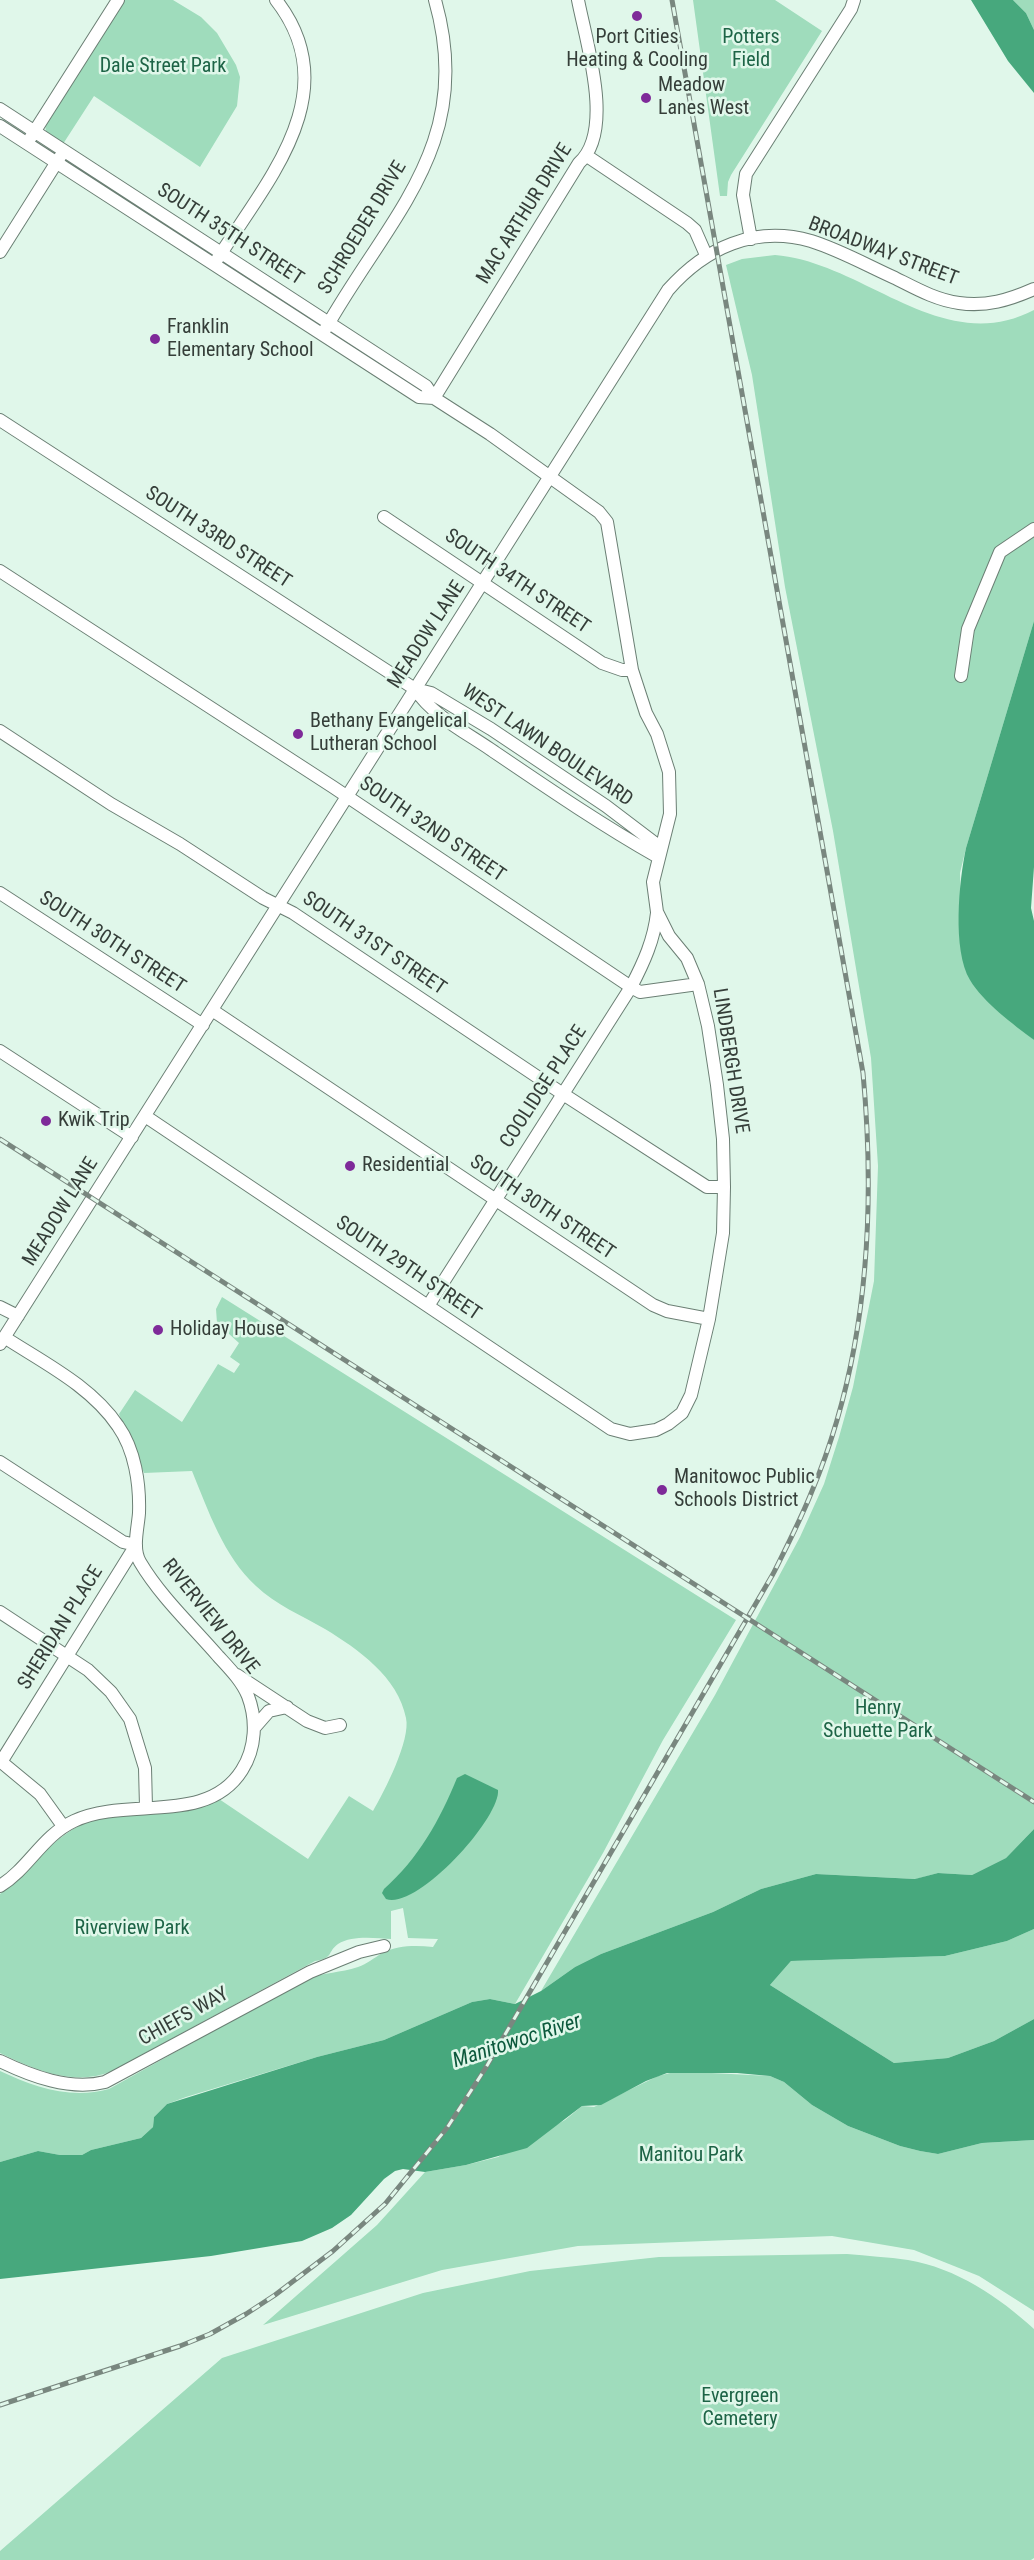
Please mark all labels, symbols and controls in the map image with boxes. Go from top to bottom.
marker: Port Cities Heating & Cooling [630,9,644,23]
place label: Port Cities Heating & Cooling [566,26,708,73]
park label: Potters Field [722,26,780,73]
park label: Dale Street Park [100,55,226,79]
place label: Meadow Lanes West [658,74,749,121]
marker: Meadow Lanes West [639,91,653,105]
street label: MAC ARTHUR DRIVE [472,139,578,289]
street label: SCHROEDER DRIVE [314,157,412,299]
street label: SOUTH 35TH STREET [152,179,308,291]
street label: BROADWAY STREET [805,212,961,292]
place label: Franklin Elementary School [167,316,314,363]
marker: Franklin Elementary School [148,332,162,346]
street label: SOUTH 33RD STREET [140,482,296,594]
street label: SOUTH 34TH STREET [440,525,594,639]
street label: MEADOW LANE [383,577,471,693]
street label: WEST LAWN BOULEVARD [457,680,637,812]
place label: Bethany Evangelical Lutheran School [310,710,467,757]
marker: Bethany Evangelical Lutheran School [291,727,305,741]
street label: SOUTH 32ND STREET [354,772,510,888]
street label: SOUTH 30TH STREET [34,887,190,999]
street label: SOUTH 31ST STREET [298,887,450,1001]
street label: LINDBERGH DRIVE [707,987,753,1135]
street label: COOLIDGE PLACE [496,1021,592,1153]
place label: Kwik Trip [58,1109,130,1133]
marker: Kwik Trip [39,1114,53,1128]
street label: SOUTH 30TH STREET [465,1151,619,1265]
street label: MEADOW LANE [18,1153,104,1271]
place label: Residential [362,1154,449,1178]
marker: Residential [343,1159,357,1173]
street label: SOUTH 29TH STREET [331,1212,485,1326]
place label: Holiday House [170,1318,285,1342]
marker: Holiday House [151,1323,165,1337]
place label: Manitowoc Public Schools District [674,1466,815,1513]
marker: Manitowoc Public Schools District [655,1483,669,1497]
street label: RIVERVIEW DRIVE [156,1555,264,1679]
street label: SHERIDAN PLACE [13,1562,109,1694]
park label: Henry Schuette Park [823,1697,933,1744]
park label: Riverview Park [74,1917,190,1941]
street label: CHIEFS WAY [135,1982,233,2052]
water label: Manitowoc River [450,2009,584,2075]
park label: Manitou Park [639,2144,743,2168]
park label: Evergreen Cemetery [701,2385,779,2432]

